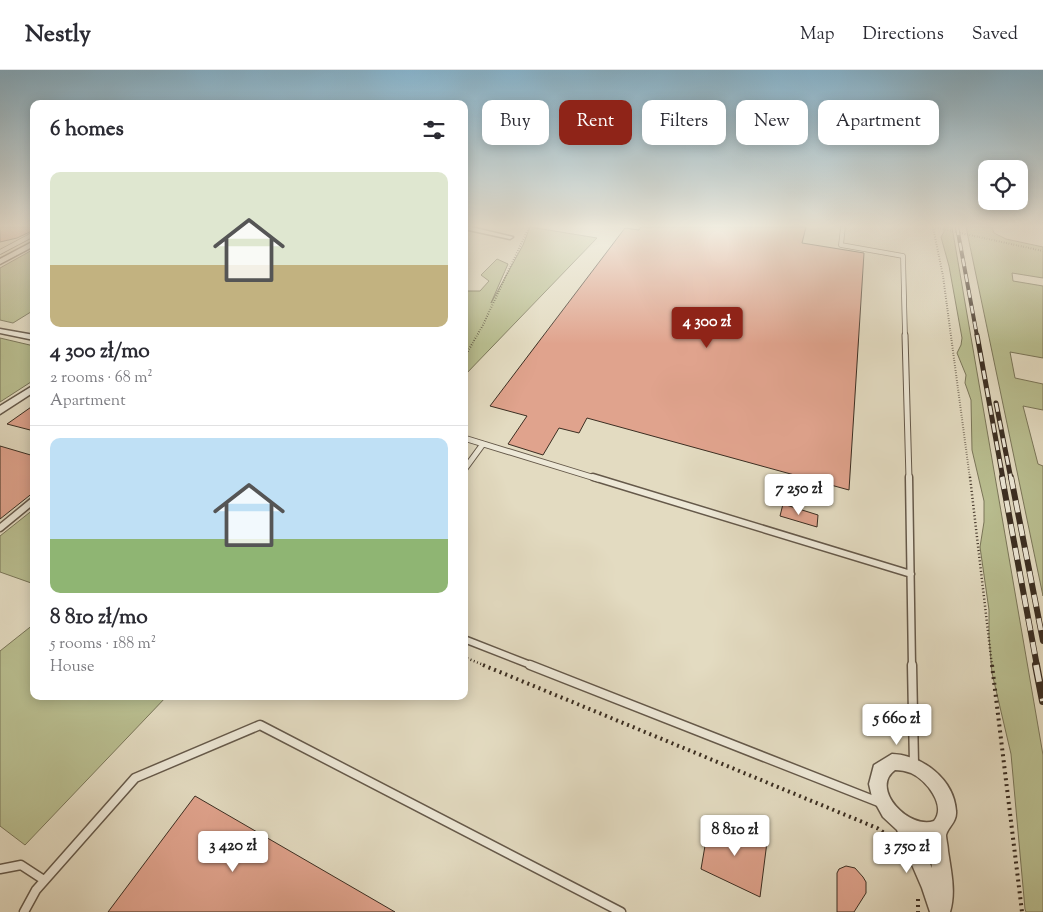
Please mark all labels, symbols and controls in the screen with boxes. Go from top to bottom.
text: Nestly [25,18,91,52]
text: Map [800,22,835,48]
text: Directions [863,22,944,48]
text: Saved [972,22,1018,48]
chip: Buy [482,100,549,145]
chip: Rent [559,100,632,145]
chip: Filters [642,100,726,145]
chip: New [736,100,808,145]
chip: Apartment [818,100,939,145]
text: 6 homes [50,115,124,145]
icon: filters [420,116,448,144]
map controls [978,160,1028,210]
button: locate [978,160,1028,210]
icon: home [204,205,294,295]
pin: 4 300 zł [655,306,759,349]
text: 4 300 zł [683,311,731,334]
text: 4 300 zł/mo [50,337,150,367]
text: 2 rooms · 68 m² [50,367,153,390]
text: Apartment [50,390,126,413]
icon: home [204,470,294,560]
pin: 7 250 zł [747,474,851,516]
text: 7 250 zł [776,478,822,501]
text: 8 810 zł/mo [50,603,148,633]
text: 5 rooms · 188 m² [50,633,156,656]
text: House [50,656,94,679]
pin: 5 660 zł [845,704,949,746]
text: 5 660 zł [873,708,921,731]
pin: 8 810 zł [683,814,787,857]
text: 8 810 zł [711,819,759,842]
pin: 3 420 zł [181,830,285,873]
pin: 3 750 zł [855,832,959,874]
text: 3 420 zł [209,835,257,858]
text: 3 750 zł [884,836,930,859]

